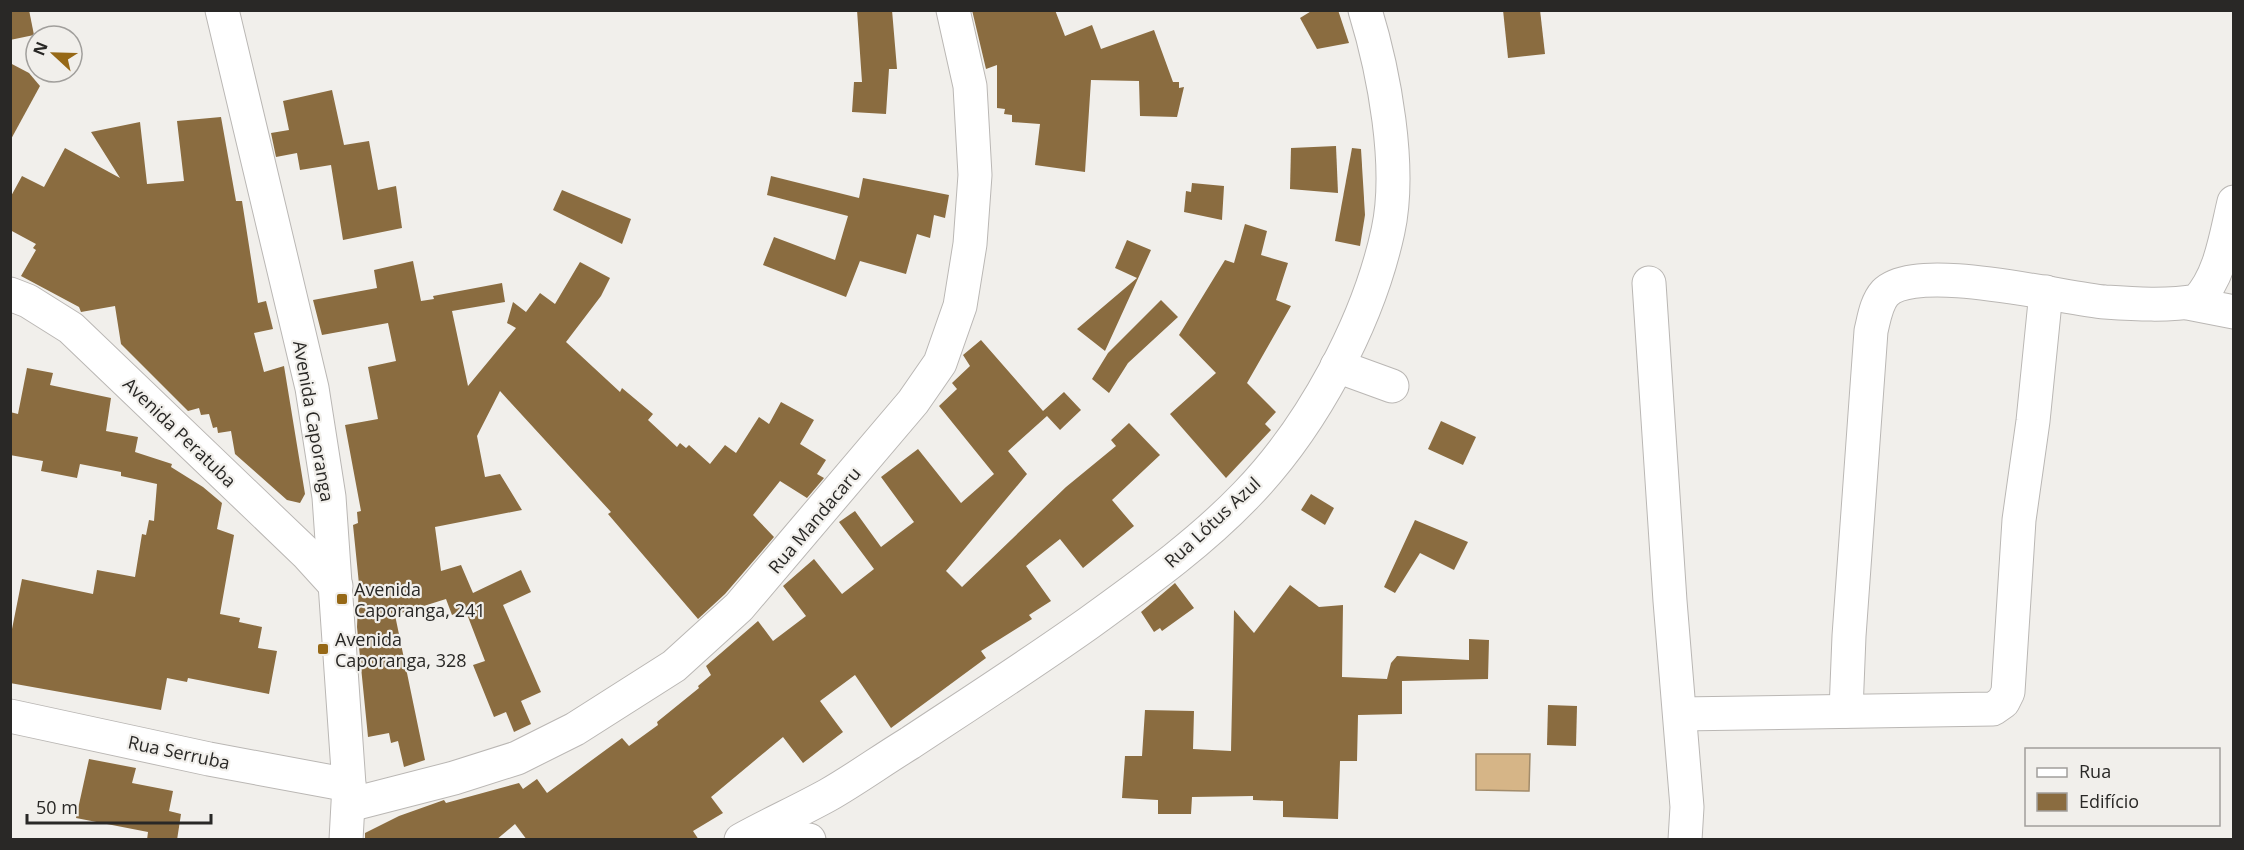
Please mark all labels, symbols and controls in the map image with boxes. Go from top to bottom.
north arrow [24,24,84,84]
text: N [27,38,53,59]
street label: Avenida Caporanga [288,339,340,503]
street label: Avenida Peratuba [118,372,242,492]
street label: Rua Mandacaru [762,462,866,578]
street label: Rua Lótus Azul [1159,471,1265,573]
place label: Avenida Caporanga, 241 [354,577,486,622]
marker: Avenida Caporanga, 241 [335,592,349,606]
place label: Avenida Caporanga, 328 [335,627,467,672]
marker: Avenida Caporanga, 328 [316,642,330,656]
street label: Rua Serruba [126,729,232,775]
legend [2025,748,2220,826]
text: Rua [2079,759,2111,783]
scale bar [27,787,212,825]
text: Edifício [2079,789,2139,813]
text: 50 m [36,795,78,819]

